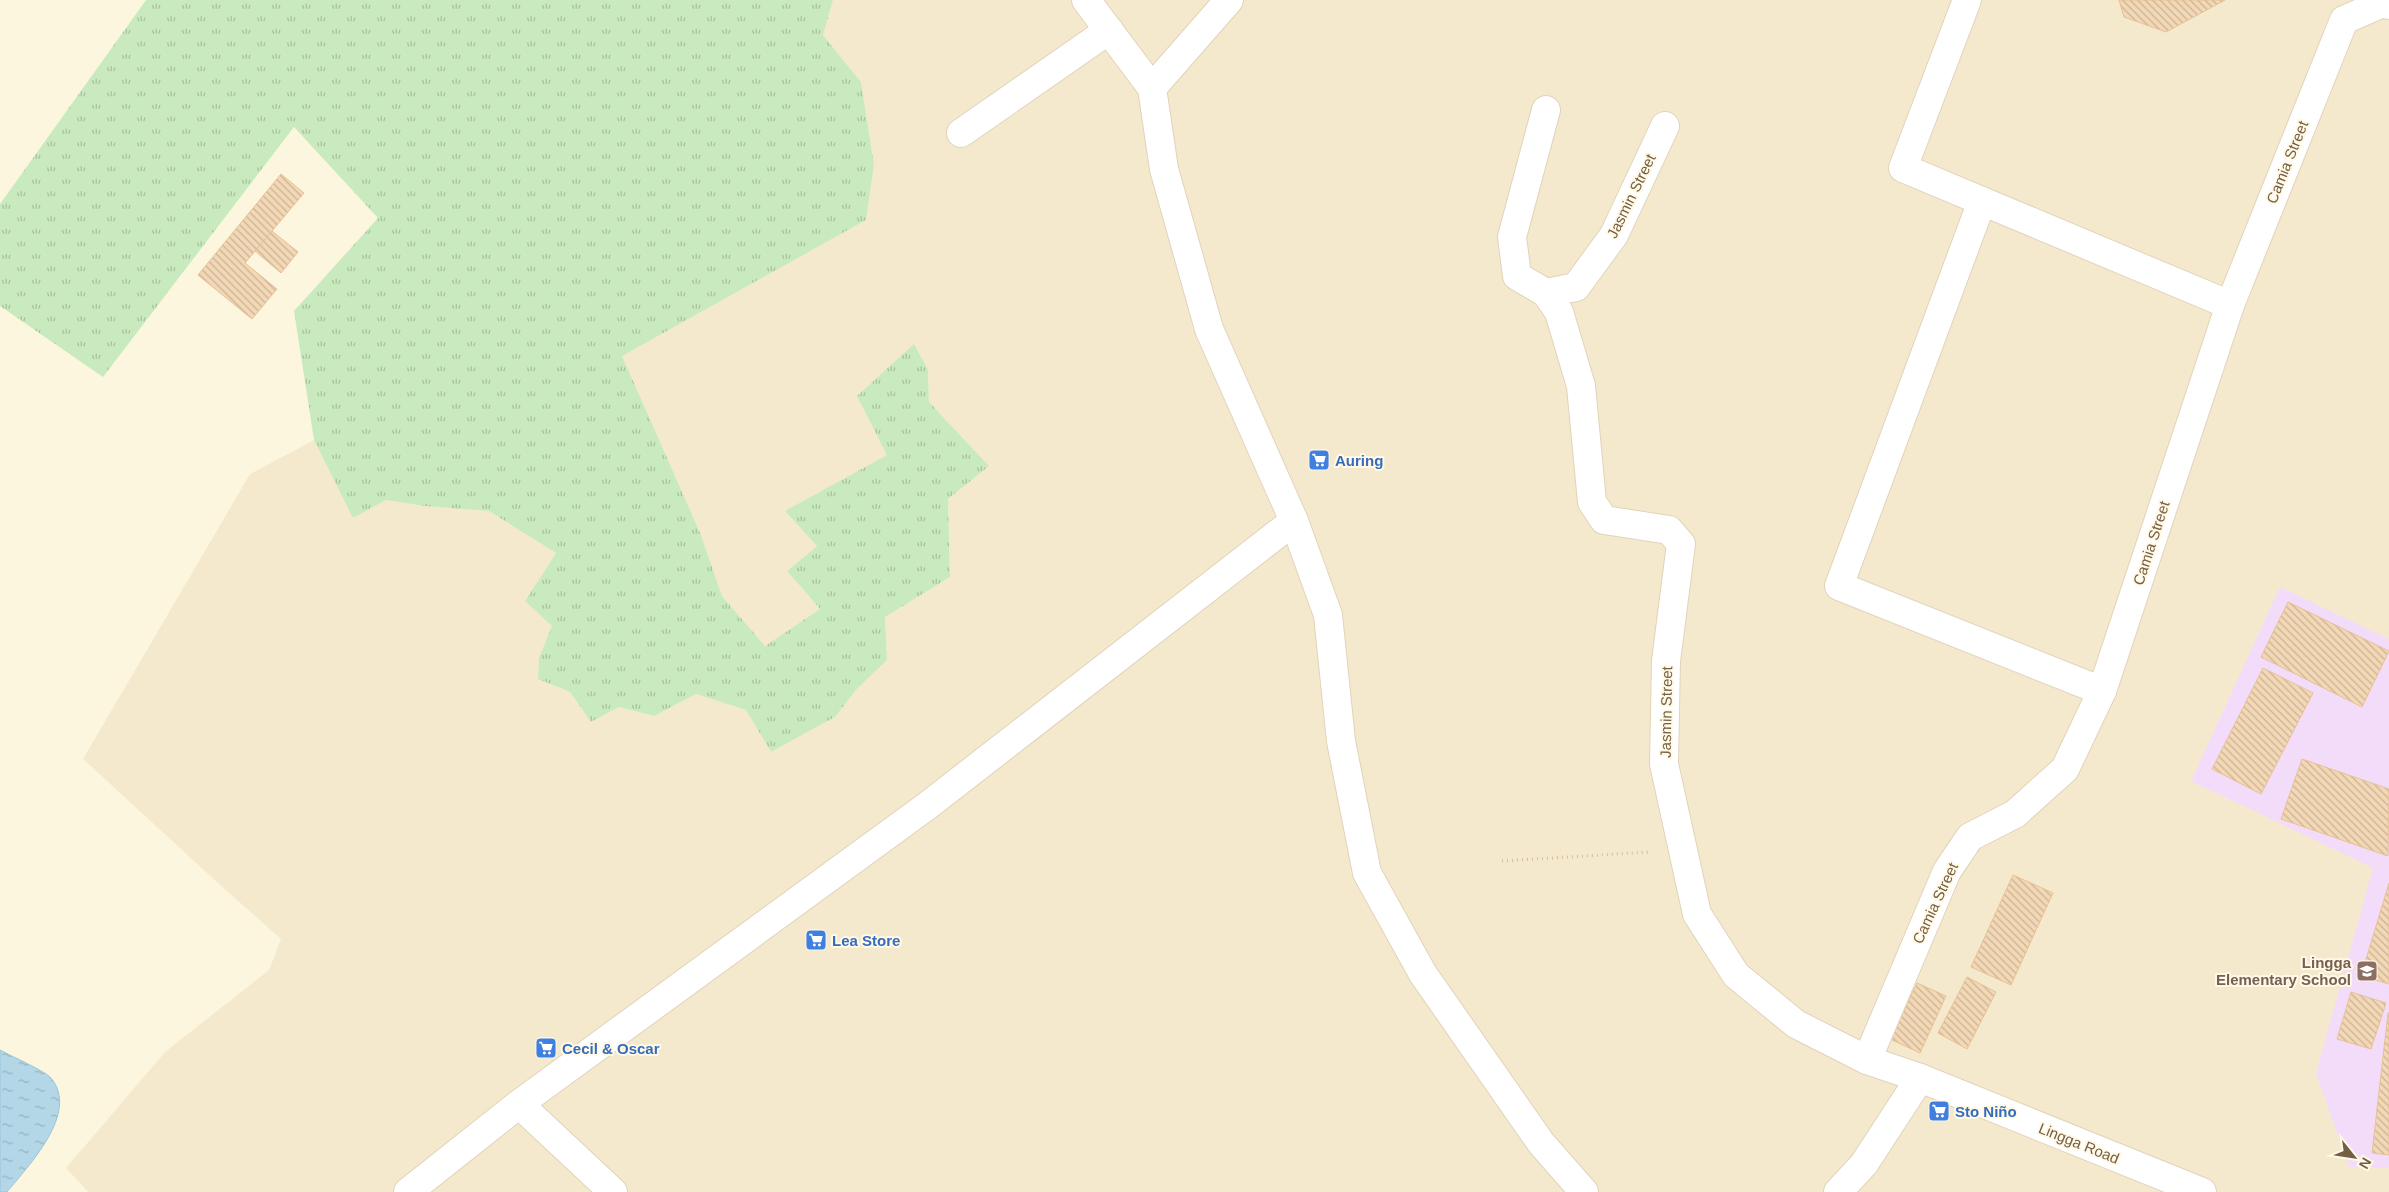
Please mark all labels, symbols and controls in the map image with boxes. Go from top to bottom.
street label: Camia Street [2263,117,2312,206]
street label: Jasmin Street [1603,150,1659,241]
supermarket icon: Auring [1307,448,1331,472]
place label: Auring [1335,452,1383,469]
street label: Camia Street [2129,498,2173,587]
street label: Jasmin Street [1657,665,1675,758]
street label: Camia Street [1909,859,1962,946]
supermarket icon: Lea Store [804,928,828,952]
place label: Lea Store [832,932,900,949]
place label: Lingga Elementary School [2216,954,2352,988]
school or university icon: Lingga Elementary School [2355,959,2379,983]
supermarket icon: Cecil & Oscar [534,1036,558,1060]
place label: Cecil & Oscar [562,1040,660,1057]
supermarket icon: Sto Niño [1927,1099,1951,1123]
place label: Sto Niño [1955,1103,2017,1120]
street label: Lingga Road [2036,1119,2122,1167]
north arrow [2329,1132,2379,1182]
text: N [2356,1155,2375,1172]

